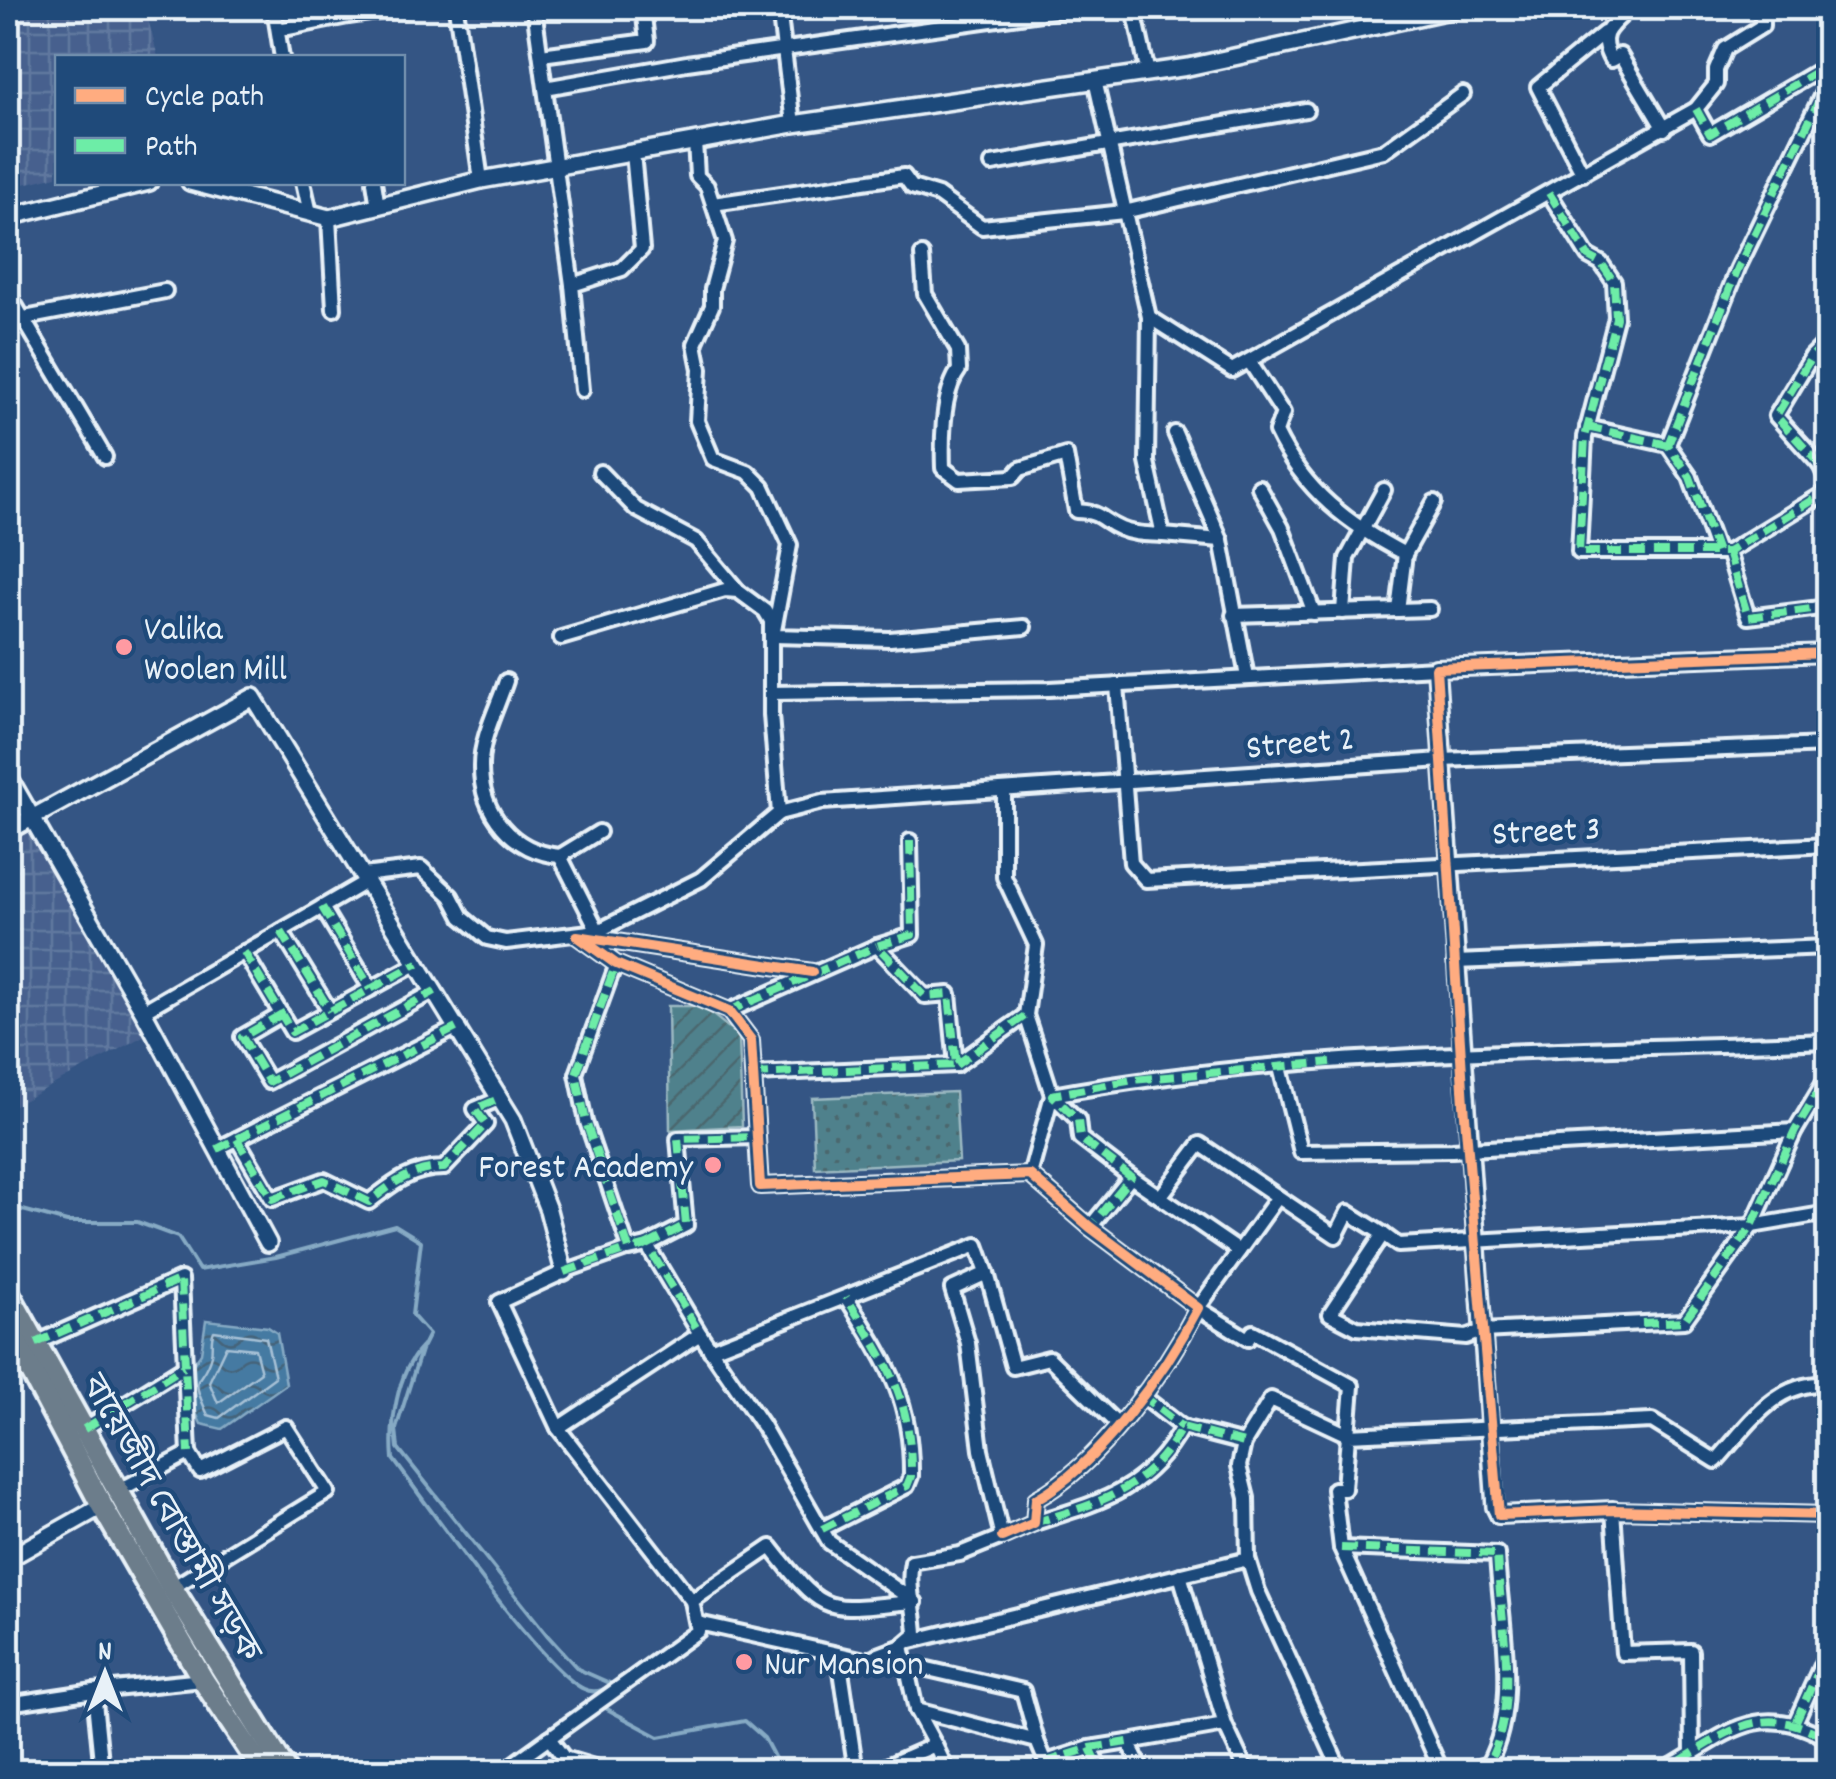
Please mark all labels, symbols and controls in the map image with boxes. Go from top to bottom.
legend [55,55,405,185]
text: Cycle path [145,78,264,121]
text: Path [145,128,198,171]
place label: Valika Woolen Mill [144,607,287,697]
marker: Valika Woolen Mill [113,636,135,658]
street label: Street 2 [1244,716,1357,776]
street label: Street 3 [1491,806,1602,862]
place label: Forest Academy [478,1145,694,1195]
marker: Forest Academy [702,1154,724,1176]
street label: বায়েজীদ বোস্তামী সড়ক [65,1365,272,1673]
north arrow [55,1624,155,1724]
text: N [98,1634,112,1674]
place label: Nur Mansion [764,1642,923,1692]
marker: Nur Mansion [733,1651,755,1673]

